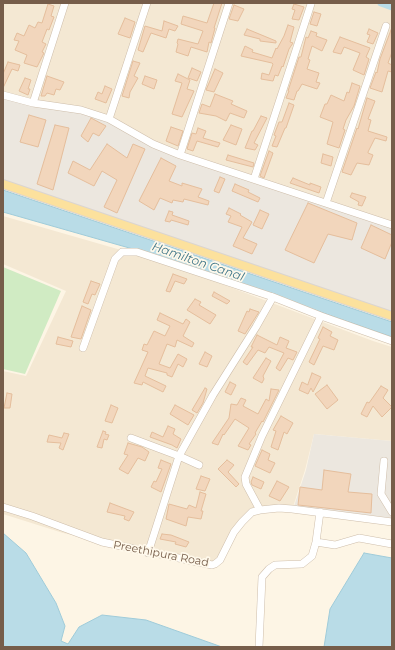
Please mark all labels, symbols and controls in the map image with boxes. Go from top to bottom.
water label: Hamilton Canal [150,239,246,285]
street label: Preethipura Road [112,538,210,570]

